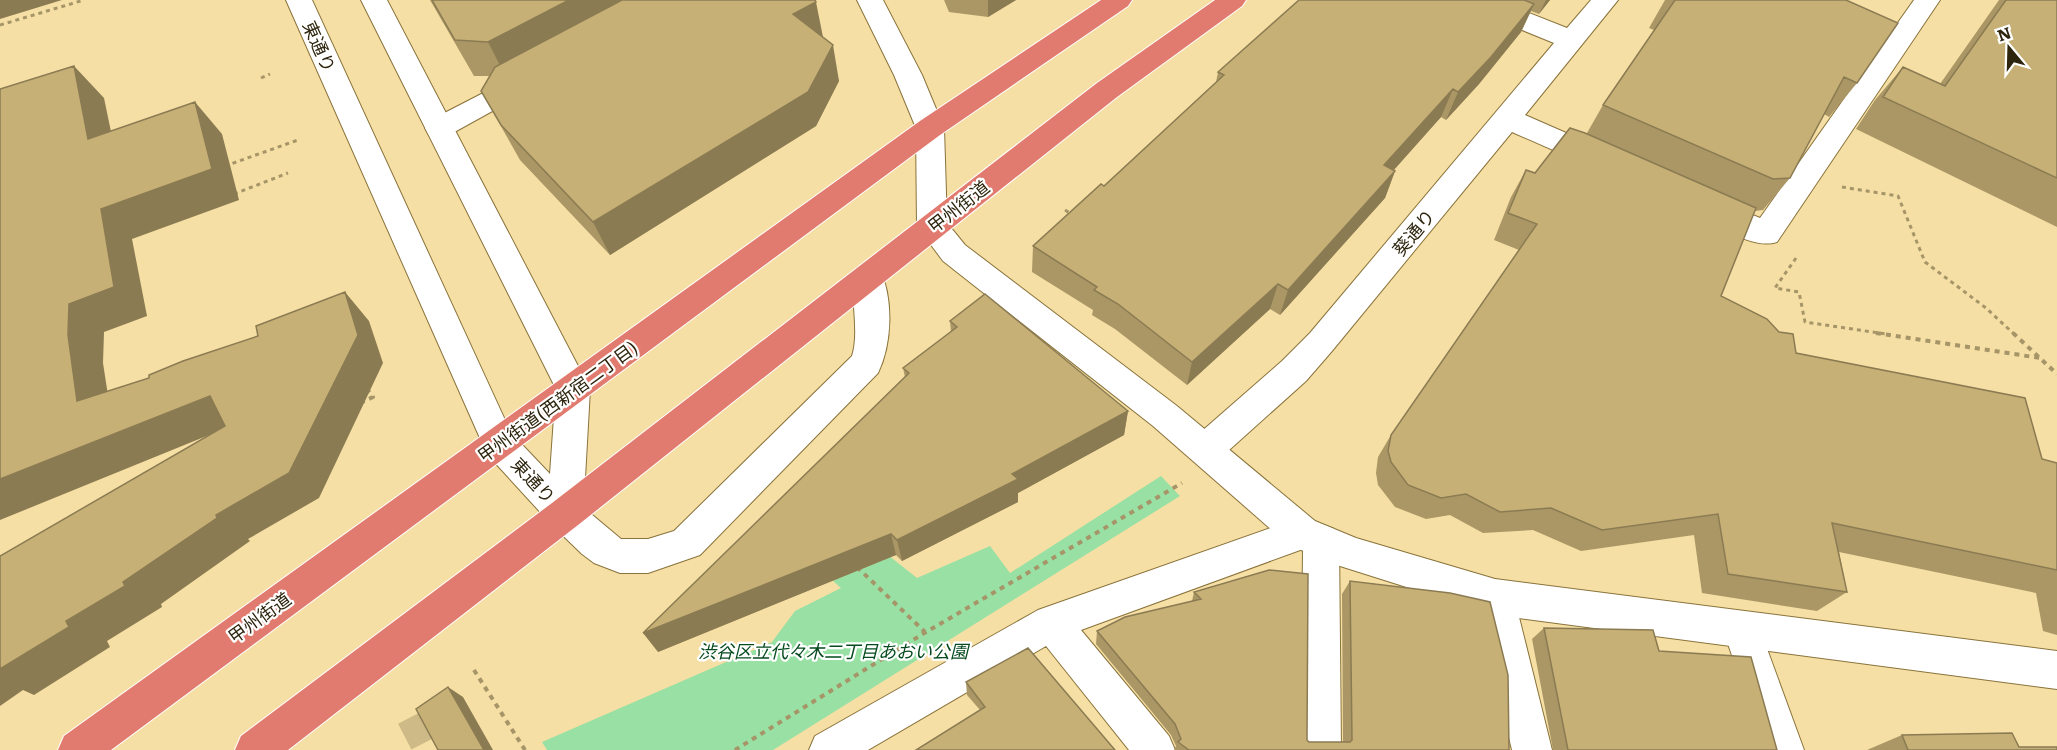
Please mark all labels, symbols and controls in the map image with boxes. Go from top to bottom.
street label: 東通り [297,16,343,76]
north arrow [1979,18,2039,78]
text: N [1994,19,2014,46]
street label: 甲州街道 [921,173,995,239]
street label: 葵通り [1385,203,1441,261]
street label: 甲州街道(西新宿二丁目) [471,334,643,468]
street label: 東通り [506,451,562,509]
street label: 甲州街道 [222,585,296,649]
park label: 渋谷区立代々木二丁目あおい公園 [698,637,971,664]

